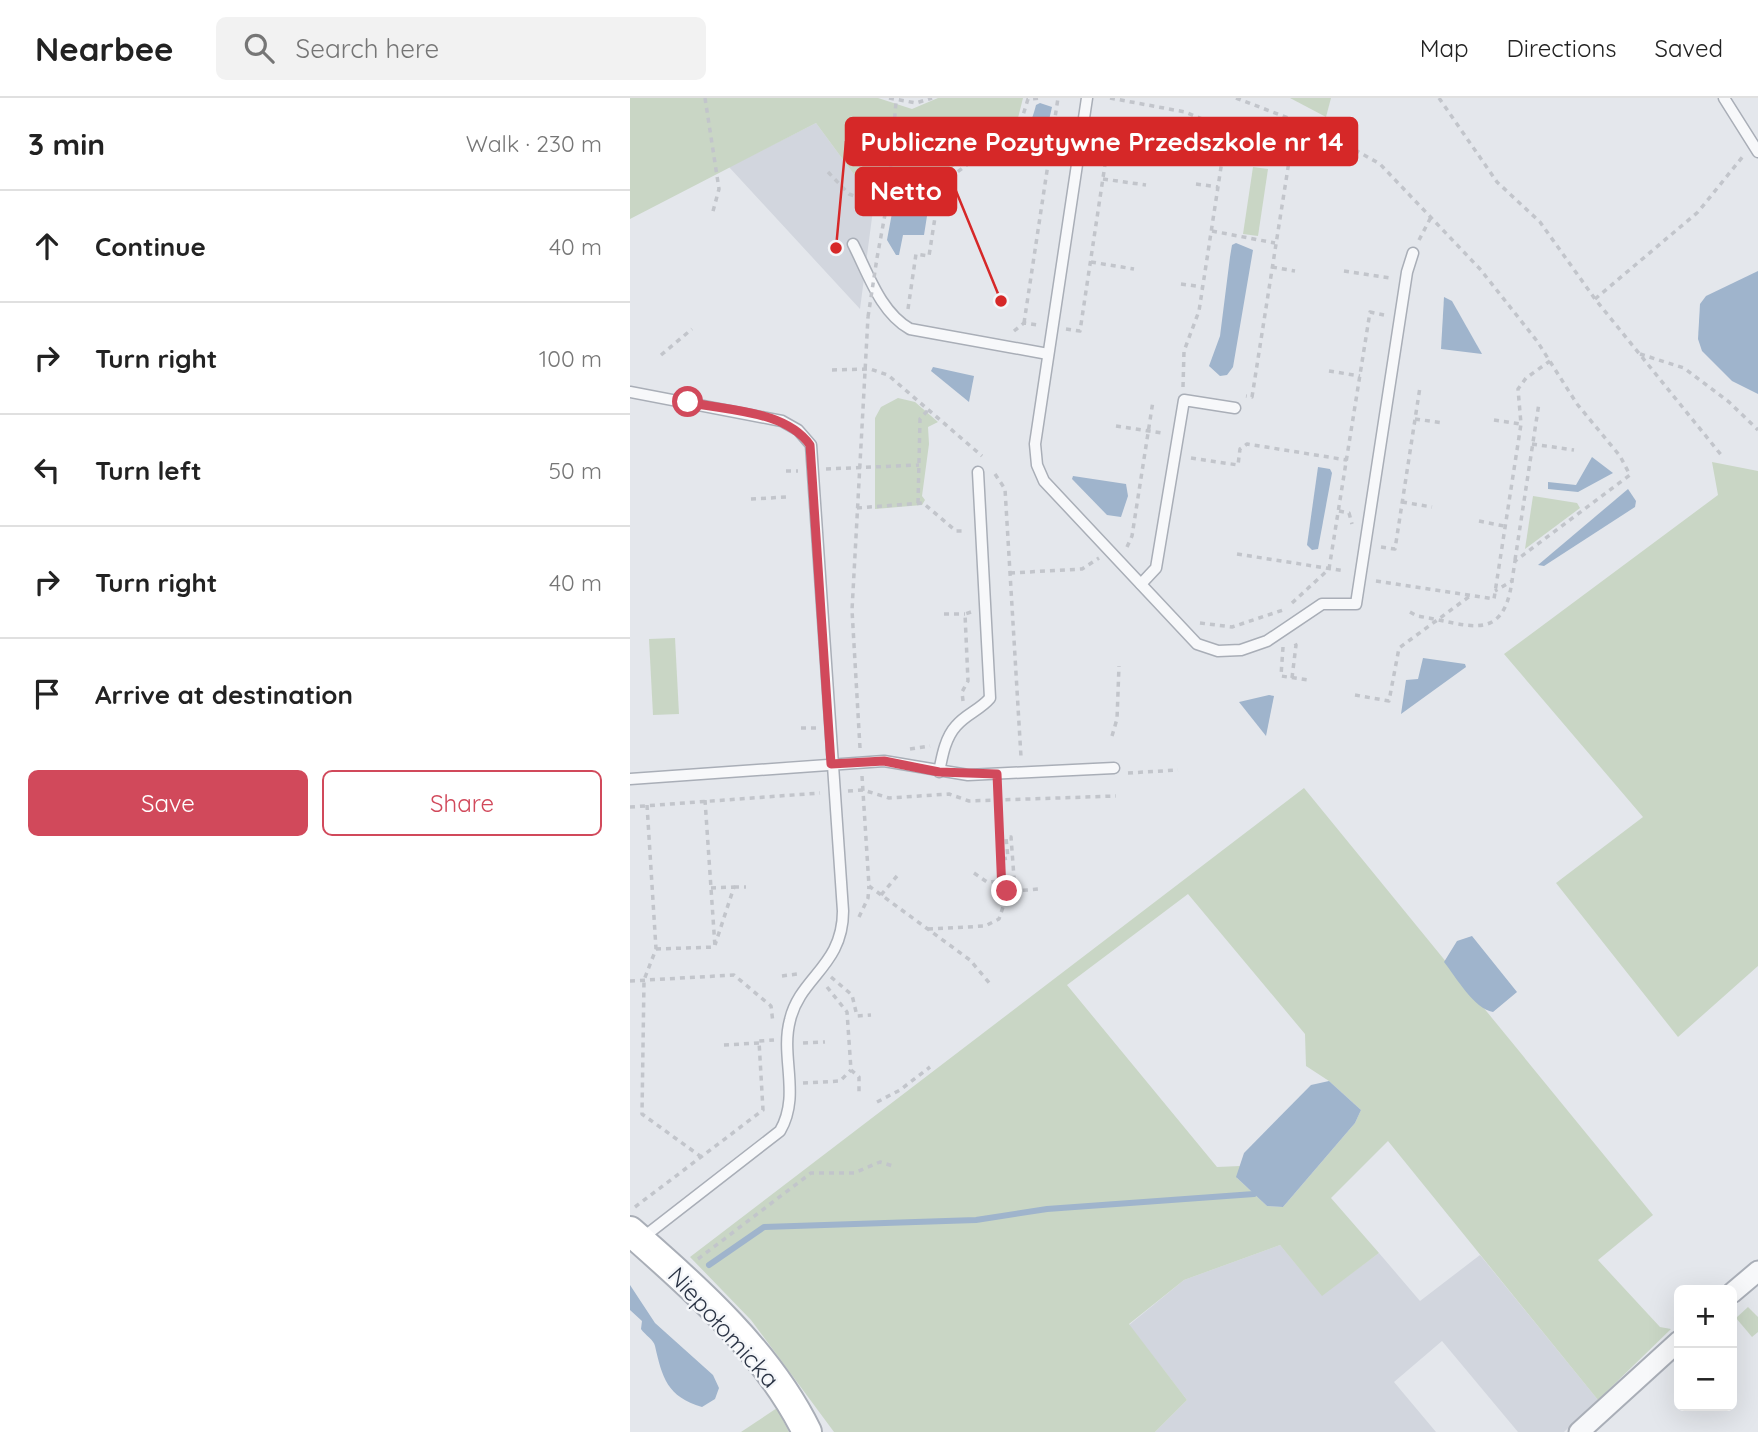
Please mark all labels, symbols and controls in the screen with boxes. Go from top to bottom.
search box [216,17,706,80]
text: Nearbee [35,28,174,69]
icon: search [240,29,278,67]
text: Search here [296,32,439,65]
text: Map [1420,33,1469,63]
text: Directions [1507,33,1617,63]
text: Saved [1655,33,1723,63]
callout: Publiczne Pozytywne Przedszkole nr 14 [846,118,1357,165]
text: 3 min [28,125,105,163]
text: Publiczne Pozytywne Przedszkole nr 14 [860,125,1344,158]
text: Walk · 230 m [466,129,602,158]
callout: Netto [856,168,956,215]
text: Netto [870,174,942,207]
icon: ahead [28,227,66,265]
text: Continue [95,230,206,263]
text: 40 m [549,232,602,261]
icon: right [28,339,66,377]
text: Turn right [95,342,217,375]
text: 100 m [539,344,602,373]
route start [672,386,703,417]
icon: left [28,451,66,489]
text: Turn left [95,454,202,487]
text: 50 m [549,456,602,485]
icon: right [28,563,66,601]
text: Turn right [95,566,217,599]
text: 40 m [549,568,602,597]
icon: arrive [28,675,66,713]
text: Arrive at destination [95,678,353,711]
button: Save [28,770,308,836]
button: Share [322,770,602,836]
route end [991,875,1022,906]
street label: Niepołomicka [662,1260,786,1394]
map controls [1674,1285,1737,1411]
button: + [1674,1285,1737,1348]
button: − [1674,1348,1737,1411]

